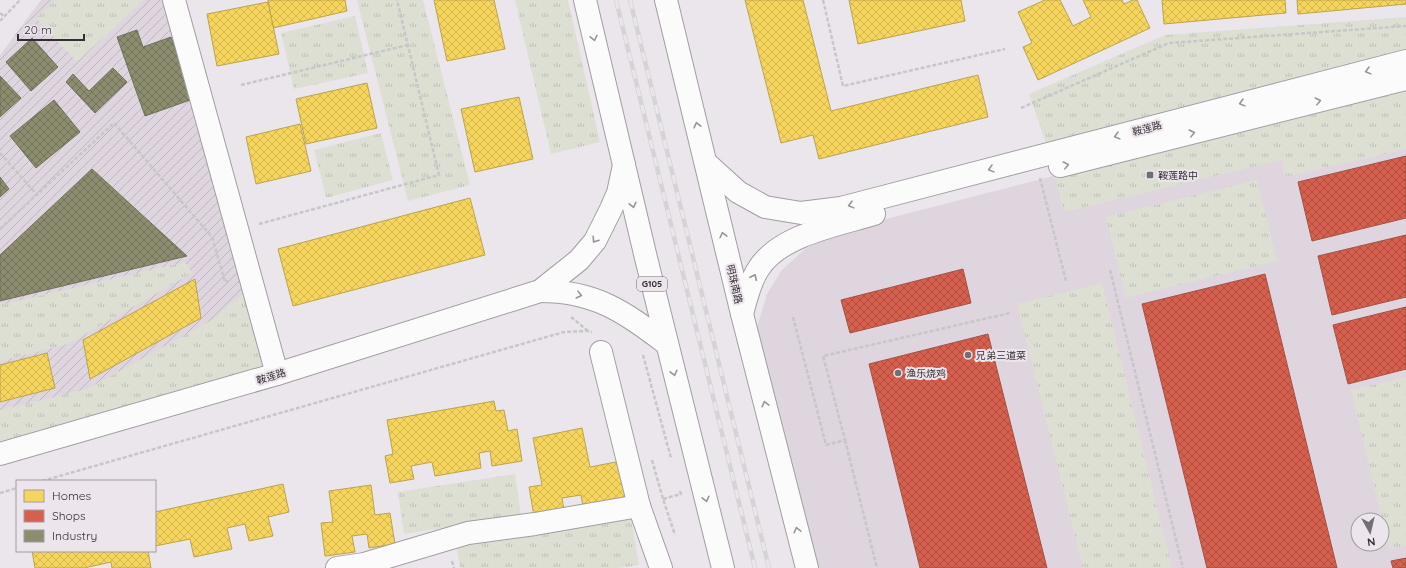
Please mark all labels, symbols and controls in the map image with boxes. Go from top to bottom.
scale bar [18,16,84,42]
text: 20 m [24,22,52,37]
one-way arrow [590,35,598,41]
one-way arrow [1365,66,1371,74]
one-way arrow [1315,98,1321,106]
one-way arrow [1239,99,1246,107]
street label: 鞍莲路 [1131,118,1163,139]
one-way arrow [693,122,701,128]
one-way arrow [1188,129,1195,138]
one-way arrow [1113,131,1120,140]
one-way arrow [1062,161,1069,170]
one-way arrow [988,164,994,172]
place label: 鞍莲路中 [1158,169,1198,182]
marker: 鞍莲路中 [1145,170,1155,180]
one-way arrow [847,201,854,209]
one-way arrow [629,202,637,209]
one-way arrow [720,232,728,239]
one-way arrow [592,236,600,243]
street label: 明珠南路 [724,263,745,305]
one-way arrow [749,274,757,282]
road number: G105 [637,277,667,291]
one-way arrow [575,290,582,298]
place label: 兄弟三道菜 [976,349,1026,362]
marker: 兄弟三道菜 [963,350,973,360]
street label: 鞍莲路 [255,366,287,387]
place label: 渔乐烧鸡 [906,367,946,380]
marker: 渔乐烧鸡 [893,368,903,378]
one-way arrow [669,369,678,376]
one-way arrow [761,401,770,408]
legend [16,480,156,552]
text: Homes [52,488,92,503]
one-way arrow [701,495,709,502]
text: Shops [52,508,86,523]
north arrow [1350,512,1390,552]
one-way arrow [794,527,802,533]
text: Industry [52,528,97,543]
text: N [1366,534,1376,549]

